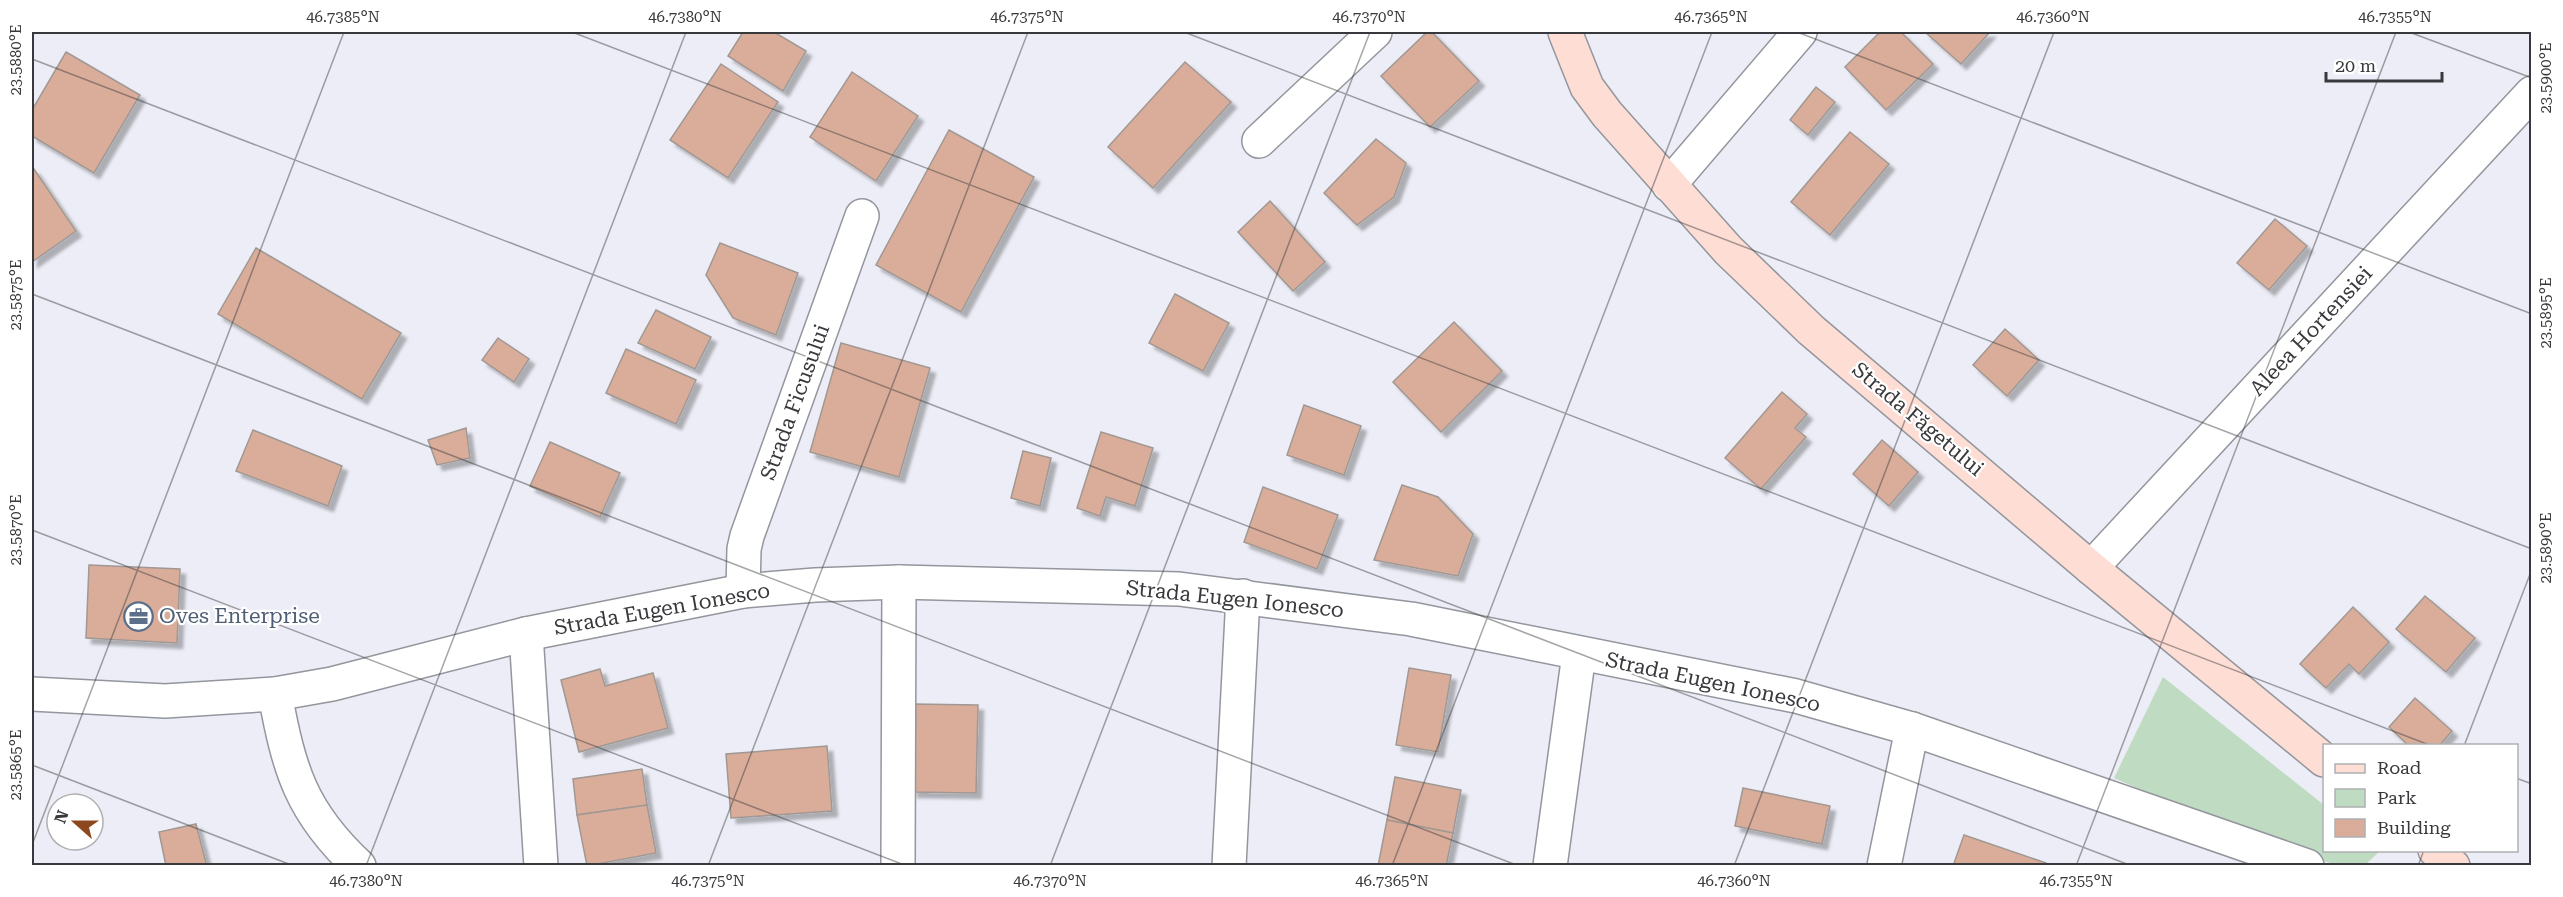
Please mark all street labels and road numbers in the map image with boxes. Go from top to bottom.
street label: Aleea Hortensiei [2245,261,2377,401]
street label: Strada Ficusului [756,321,834,483]
street label: Strada Făgetului [1848,357,1989,481]
street label: Strada Eugen Ionesco [1125,576,1345,622]
street label: Strada Eugen Ionesco [552,578,772,640]
street label: Strada Eugen Ionesco [1603,648,1823,716]

